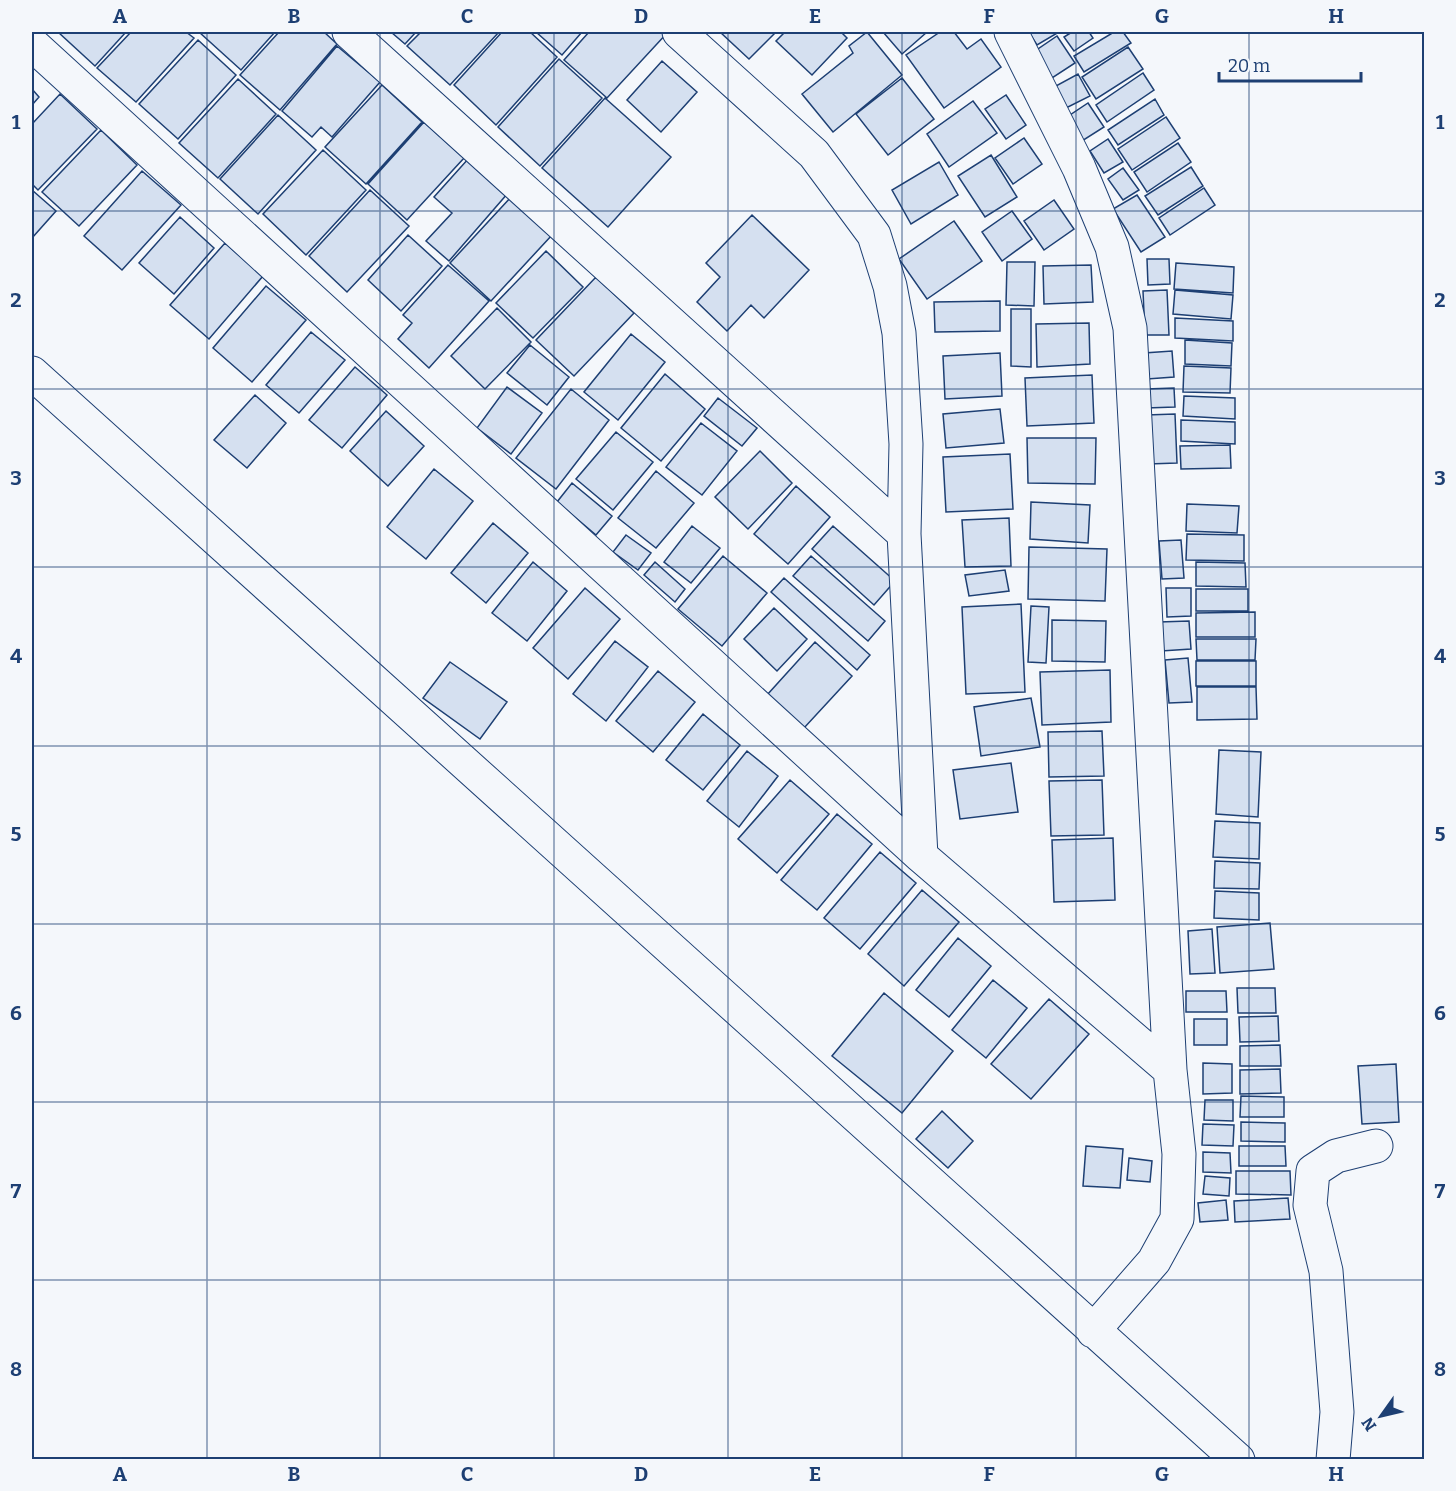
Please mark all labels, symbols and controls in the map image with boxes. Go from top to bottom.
text: A [113,4,128,28]
text: B [288,4,301,28]
text: C [461,4,473,28]
text: D [634,4,648,28]
text: E [809,4,821,28]
text: F [983,4,995,28]
text: G [1155,4,1169,28]
text: H [1328,4,1344,28]
scale bar [1219,45,1362,83]
text: 20 m [1228,55,1270,77]
text: 1 [12,110,21,134]
text: 1 [1436,110,1445,134]
text: 2 [10,288,22,312]
text: 2 [1434,288,1446,312]
text: 3 [10,466,22,490]
text: 3 [1434,466,1446,490]
text: 4 [10,644,22,668]
text: 4 [1434,644,1446,668]
text: 5 [11,822,22,846]
text: 5 [1435,822,1446,846]
text: 6 [10,1001,22,1025]
text: 6 [1434,1001,1446,1025]
text: 7 [11,1179,22,1203]
text: 7 [1435,1179,1446,1203]
text: 8 [10,1357,22,1381]
text: 8 [1434,1357,1446,1381]
north arrow [1351,1386,1411,1446]
text: N [1358,1414,1380,1435]
text: A [113,1462,128,1486]
text: B [288,1462,301,1486]
text: C [461,1462,473,1486]
text: D [634,1462,648,1486]
text: E [809,1462,821,1486]
text: F [983,1462,995,1486]
text: G [1155,1462,1169,1486]
text: H [1328,1462,1344,1486]

